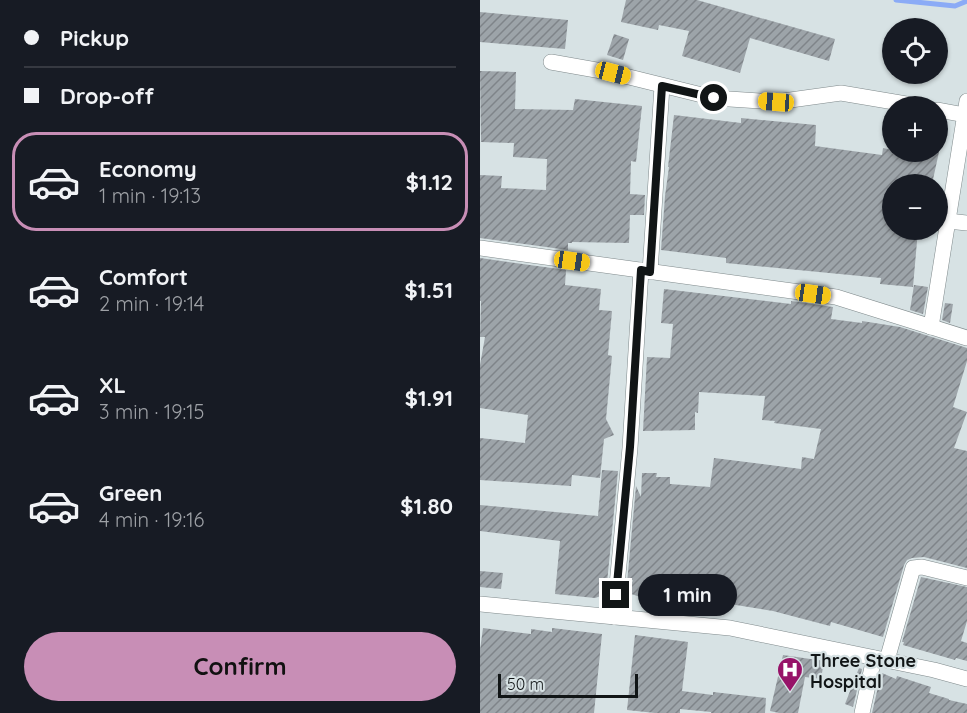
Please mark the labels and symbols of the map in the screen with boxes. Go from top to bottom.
car [593,60,633,86]
route start [700,84,727,111]
car [757,92,795,112]
car [553,250,591,272]
car [794,283,832,305]
callout: 1 min [637,574,736,616]
route end [602,581,629,608]
place label: Three Stone Hospital [810,649,916,693]
hospital icon: Three Stone Hospital [775,655,805,693]
scale bar [498,671,638,698]

